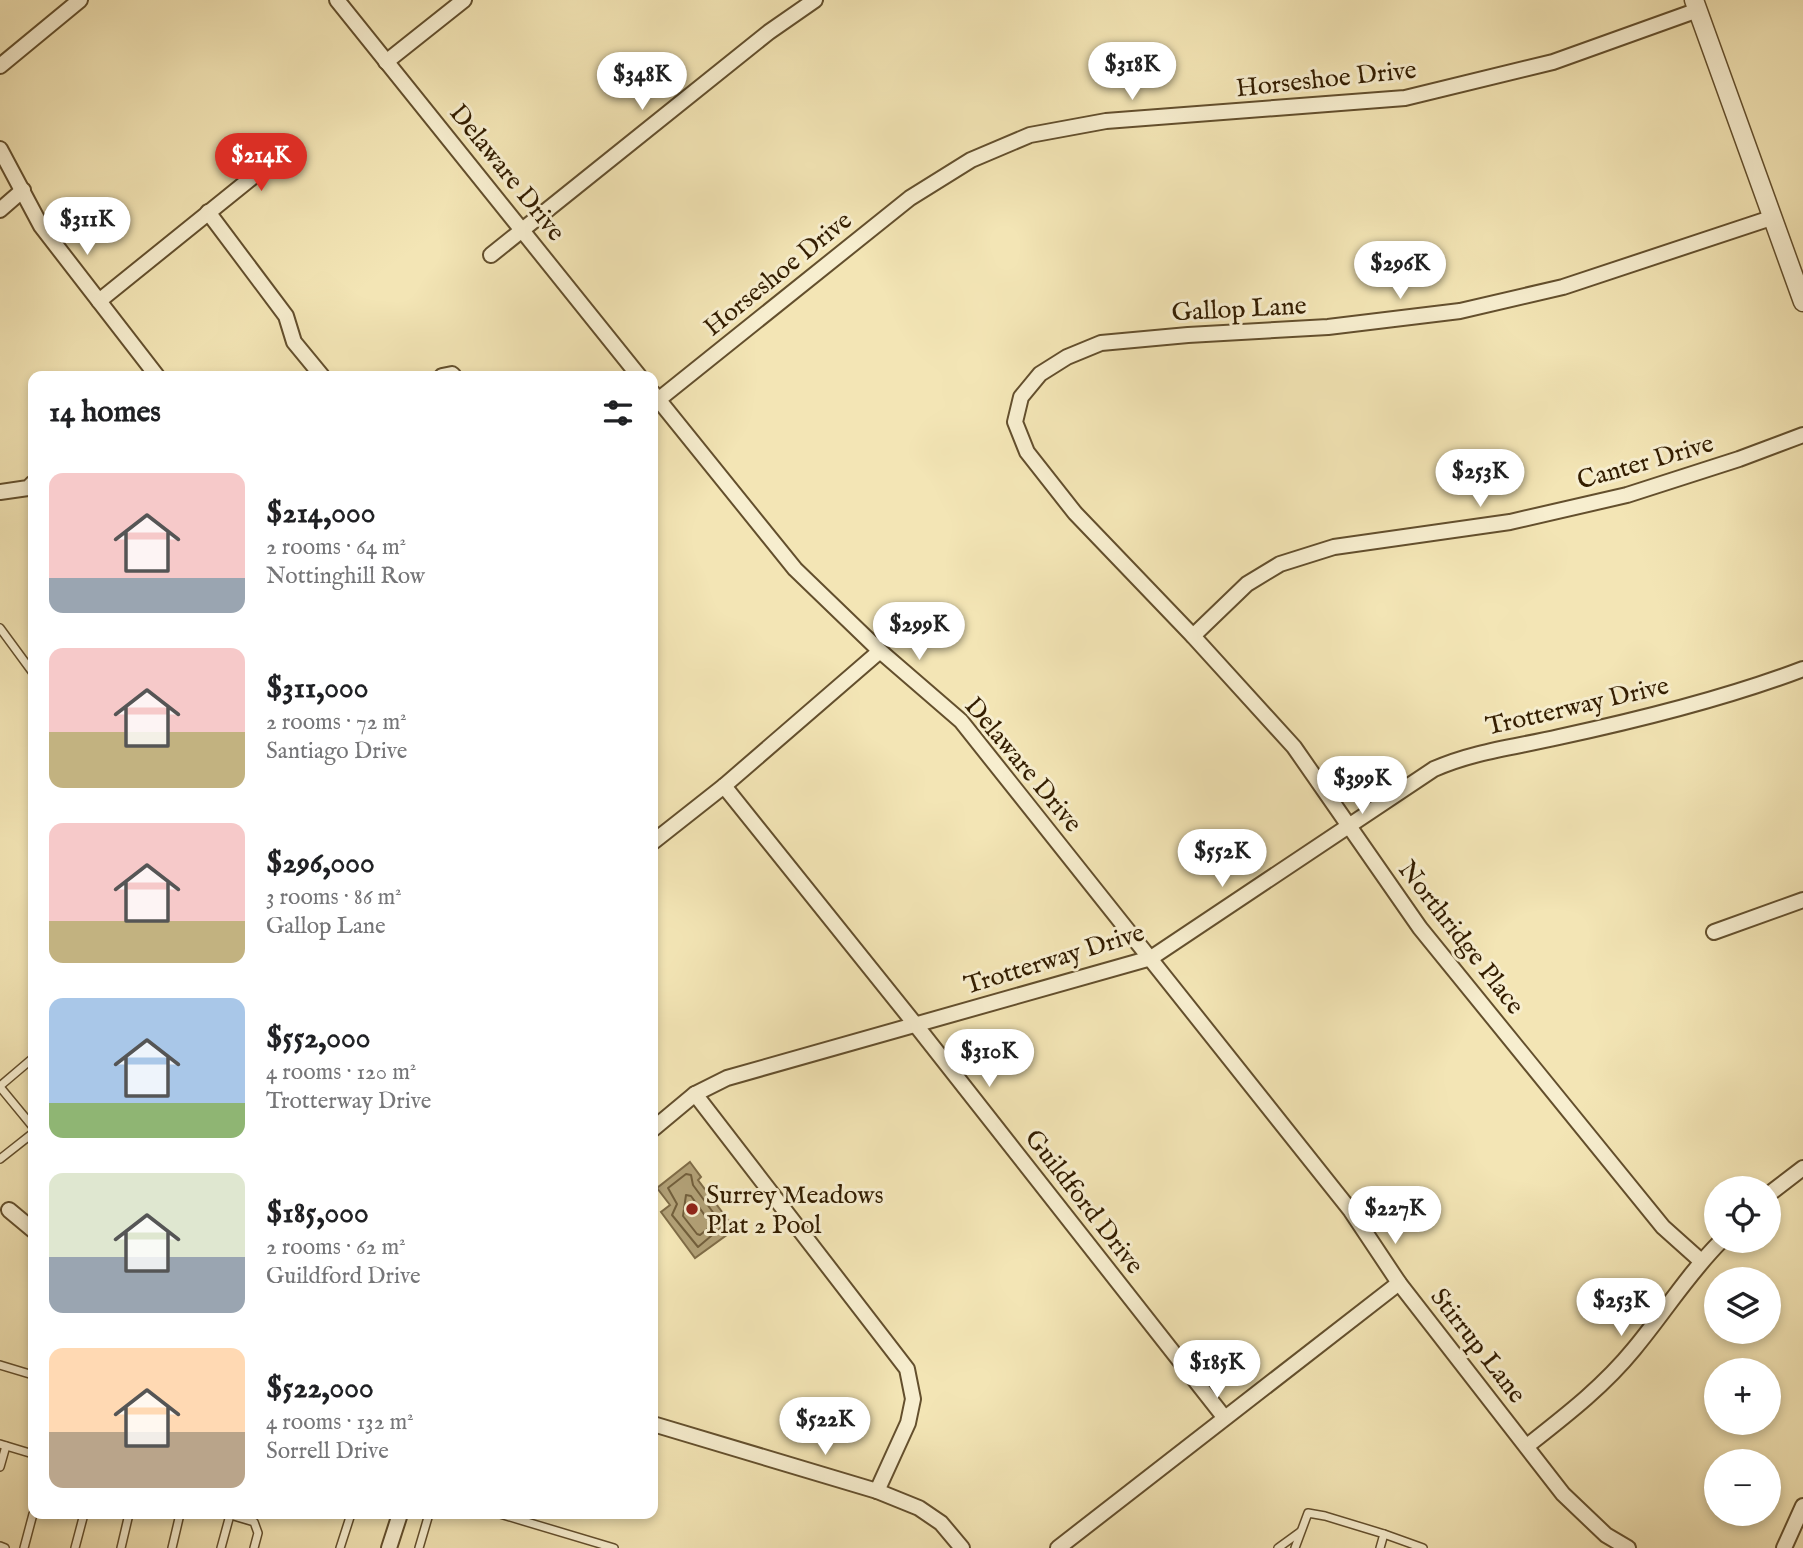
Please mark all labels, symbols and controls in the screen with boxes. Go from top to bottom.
pin: $318K [1083,42,1181,102]
text: $318K [1104,50,1160,79]
pin: $348K [593,52,691,112]
street label: Horseshoe Drive [1234,54,1418,105]
text: $348K [613,60,671,89]
street label: Delaware Drive [442,98,572,248]
pin: $214K [212,134,310,193]
text: $214K [231,141,291,170]
pin: $311K [38,198,136,257]
street label: Horseshoe Drive [697,204,859,344]
text: $311K [59,205,115,234]
pin: $296K [1351,242,1449,301]
text: $296K [1370,249,1430,278]
street label: Gallop Lane [1171,289,1308,330]
text: 14 homes [49,394,161,432]
icon: filters [599,394,637,432]
street label: Canter Drive [1573,427,1717,498]
pin: $253K [1431,449,1529,509]
text: $253K [1451,457,1509,486]
text: $214,000 [266,495,376,533]
icon: home [105,501,189,585]
text: 2 rooms · 64 m² [266,533,406,562]
text: Nottinghill Row [266,562,425,591]
pin: $299K [870,602,968,662]
text: $299K [889,610,949,639]
street label: Trotterway Drive [1483,669,1672,744]
text: $311,000 [266,670,368,708]
icon: home [105,676,189,760]
street label: Delaware Drive [957,690,1089,840]
text: 2 rooms · 72 m² [266,708,407,737]
text: Santiago Drive [266,737,407,766]
pin: $399K [1313,756,1411,816]
text: $399K [1333,764,1391,793]
pin: $552K [1173,830,1271,889]
text: $552K [1194,837,1250,866]
text: $296,000 [266,845,375,883]
icon: home [105,851,189,935]
street label: Northridge Place [1390,854,1531,1022]
text: 3 rooms · 86 m² [266,883,402,912]
text: Gallop Lane [266,912,386,941]
street label: Trotterway Drive [960,916,1149,1003]
text: $552,000 [266,1020,371,1058]
icon: home [105,1026,189,1110]
pin: $310K [940,1030,1038,1089]
text: $310K [960,1037,1018,1066]
text: 4 rooms · 120 m² [266,1058,416,1087]
text: Trotterway Drive [266,1087,431,1116]
street label: Guildford Drive [1017,1123,1151,1281]
map controls [1704,1176,1781,1526]
button: locate [1704,1176,1781,1253]
place label: Surrey Meadows Plat 2 Pool [706,1179,884,1242]
pin: $227K [1346,1186,1444,1246]
text: $227K [1364,1194,1426,1223]
text: $185,000 [266,1195,369,1233]
icon: home [105,1201,189,1285]
marker: Surrey Meadows Plat 2 Pool [684,1201,700,1217]
text: 2 rooms · 62 m² [266,1233,406,1262]
text: Guildford Drive [266,1262,421,1291]
button: layers [1704,1267,1781,1344]
pin: $253K [1572,1278,1670,1338]
street label: Stirrup Lane [1423,1282,1533,1410]
text: $253K [1592,1286,1650,1315]
pin: $185K [1168,1340,1266,1400]
text: $185K [1189,1348,1245,1377]
button: + [1704,1358,1781,1435]
text: $522,000 [266,1370,374,1408]
icon: home [105,1376,189,1460]
pin: $522K [776,1398,874,1457]
text: $522K [795,1405,855,1434]
text: 4 rooms · 132 m² [266,1408,414,1437]
text: Sorrell Drive [266,1437,389,1466]
button: − [1704,1449,1781,1526]

